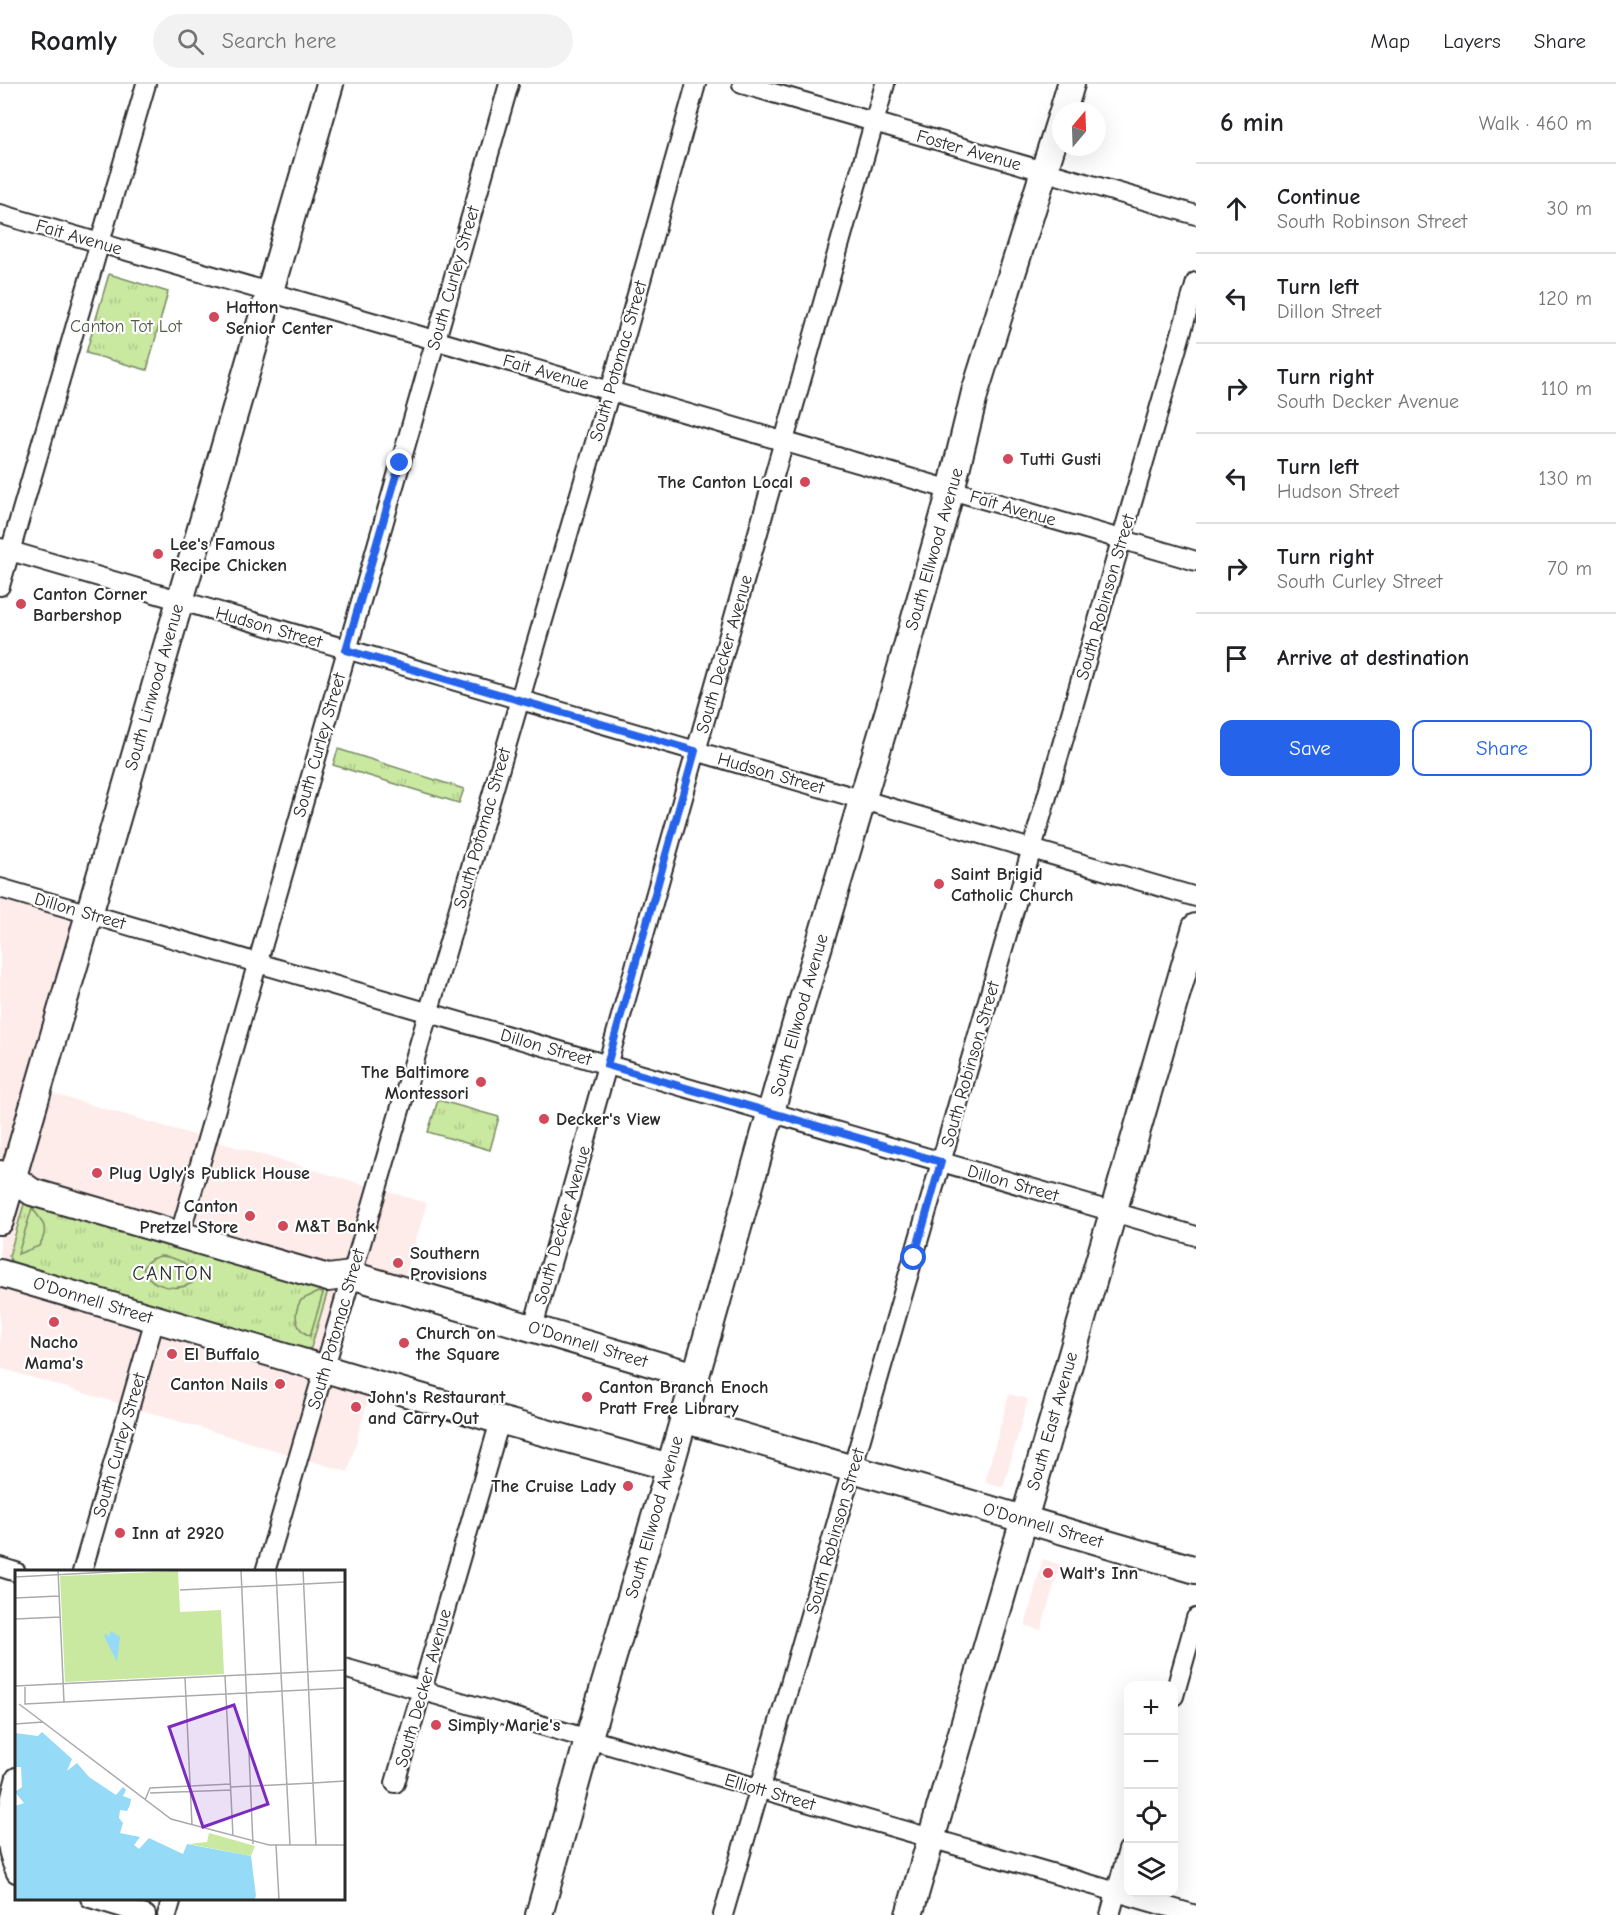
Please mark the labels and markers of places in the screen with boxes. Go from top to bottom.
place label: Hatton Senior Center [226,297,334,339]
marker: Hatton Senior Center [207,310,221,324]
place label: Tutti Gusti [1020,449,1101,470]
marker: Tutti Gusti [1001,452,1015,466]
place label: The Canton Local [658,472,793,493]
marker: The Canton Local [798,475,812,489]
place label: Lee's Famous Recipe Chicken [170,534,287,576]
marker: Lee's Famous Recipe Chicken [151,547,165,561]
place label: Canton Corner Barbershop [33,584,148,626]
marker: Canton Corner Barbershop [14,597,28,611]
place label: Saint Brigid Catholic Church [951,864,1074,906]
marker: Saint Brigid Catholic Church [932,877,946,891]
place label: The Baltimore Montessori [361,1062,469,1104]
marker: The Baltimore Montessori [474,1075,488,1089]
place label: Decker's View [556,1109,661,1130]
marker: Decker's View [537,1112,551,1126]
place label: Plug Ugly's Publick House [109,1163,310,1184]
marker: Plug Ugly's Publick House [90,1166,104,1180]
place label: Canton Pretzel Store [140,1196,238,1238]
marker: Canton Pretzel Store [243,1209,257,1223]
place label: M&T Bank [295,1216,376,1237]
marker: M&T Bank [276,1219,290,1233]
place label: Southern Provisions [410,1243,487,1285]
marker: Southern Provisions [391,1256,405,1270]
marker: Nacho Mama's [47,1315,61,1329]
place label: Church on the Square [415,1323,500,1365]
place label: Nacho Mama's [25,1332,84,1374]
marker: Church on the Square [397,1336,411,1350]
place label: El Buffalo [184,1344,260,1365]
marker: El Buffalo [165,1347,179,1361]
place label: Canton Nails [170,1374,268,1395]
marker: Canton Nails [273,1377,287,1391]
place label: Canton Branch Enoch Pratt Free Library [599,1377,768,1419]
place label: John's Restaurant and Carry Out [368,1387,506,1429]
marker: Canton Branch Enoch Pratt Free Library [580,1390,594,1404]
marker: John's Restaurant and Carry Out [349,1400,363,1414]
place label: The Cruise Lady [491,1476,617,1497]
marker: The Cruise Lady [621,1479,635,1493]
place label: Inn at 2920 [132,1523,224,1544]
marker: Inn at 2920 [113,1526,127,1540]
place label: Walt's Inn [1060,1563,1138,1584]
marker: Walt's Inn [1041,1566,1055,1580]
place label: Simply Marie's [448,1715,561,1736]
marker: Simply Marie's [429,1718,443,1732]

